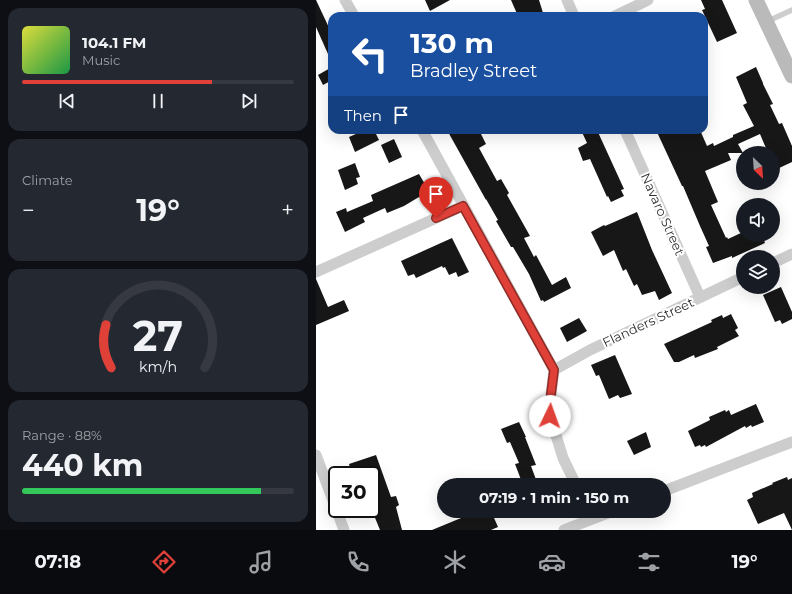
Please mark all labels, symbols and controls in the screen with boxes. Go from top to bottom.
text: 130 m [410,26,494,60]
icon: left [344,28,396,80]
text: 104.1 FM [82,33,146,52]
text: Music [82,52,120,68]
text: Bradley Street [410,60,537,82]
icon: previous [56,90,78,112]
icon: pause [147,90,169,112]
icon: next [238,90,260,112]
icon: arrive [390,104,412,126]
text: Then [344,106,382,125]
north arrow [736,146,780,190]
map controls [736,146,780,294]
street label: Navaro Street [638,170,688,258]
text: Climate [22,172,73,188]
pin [419,177,453,218]
icon: arrive [425,183,447,205]
text: 19° [136,192,180,229]
text: − [22,197,35,224]
text: + [281,197,294,224]
button: sound [736,198,780,242]
button: layers [736,250,780,294]
street label: Flanders Street [600,294,696,350]
text: 27 [133,311,183,361]
text: km/h [139,358,177,376]
position arrow [529,395,571,437]
text: Range · 88% [22,427,102,443]
text: 440 km [22,447,143,484]
speed limit sign: 30 [328,466,380,518]
text: 07:19 · 1 min · 150 m [479,488,629,507]
icon: directions [150,548,178,576]
icon: music [247,548,275,576]
icon: phone [344,548,372,576]
icon: climate [441,548,469,576]
icon: car [538,548,566,576]
icon: filters [635,548,663,576]
text: 07:18 [34,551,81,573]
text: 19° [731,551,757,573]

